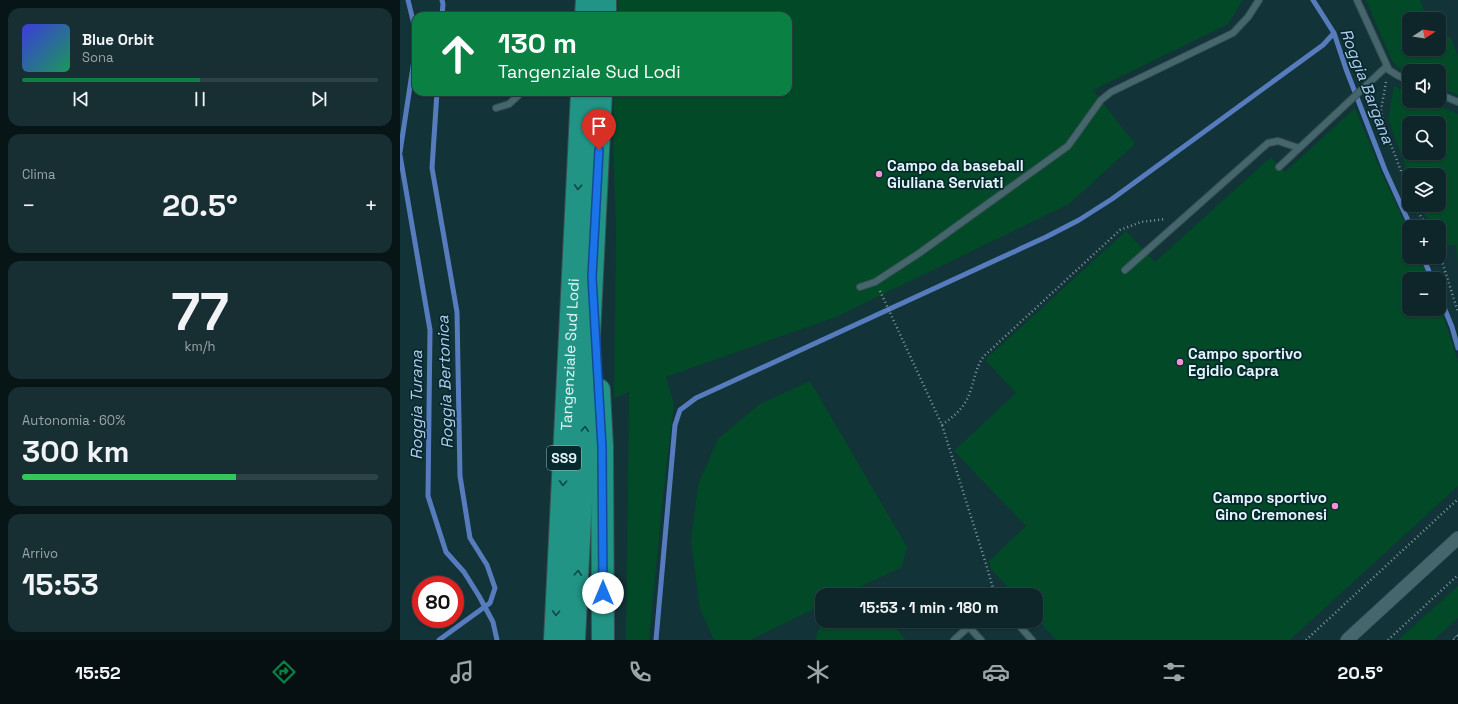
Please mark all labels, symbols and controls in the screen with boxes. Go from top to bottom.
north arrow [1402,12,1446,56]
map controls [1402,12,1446,316]
text: 130 m [498,25,577,61]
water label: Roggia Bargana [1335,25,1399,147]
icon: ahead [432,28,484,80]
text: Blue Orbit [82,30,154,49]
text: Sona [82,49,113,66]
text: Tangenziale Sud Lodi [498,60,681,83]
button: sound [1402,64,1446,108]
icon: previous [70,88,92,110]
icon: pause [189,88,211,110]
icon: next [308,88,330,110]
pin [582,109,616,150]
icon: arrive [588,115,610,137]
button: search [1402,116,1446,160]
place label: Campo da baseball Giuliana Serviati [887,156,1024,192]
text: Clima [22,166,55,183]
button: layers [1402,168,1446,212]
marker: Campo da baseball Giuliana Serviati [874,169,884,179]
one-way arrow [573,184,582,190]
text: 20.5° [162,186,238,225]
text: − [22,191,36,219]
text: + [364,191,378,219]
button: + [1402,220,1446,264]
button: − [1402,272,1446,316]
street label: Tangenziale Sud Lodi [556,278,582,431]
text: 77 [171,279,229,345]
water label: Roggia Bertonica [432,314,458,449]
text: km/h [185,338,215,355]
place label: Campo sportivo Egidio Capra [1188,344,1302,380]
water label: Roggia Turana [406,350,427,460]
marker: Campo sportivo Egidio Capra [1175,357,1185,367]
text: Autonomia · 60% [22,412,125,429]
one-way arrow [580,426,589,432]
text: 300 km [22,432,129,471]
road number: SS9 [547,446,581,470]
one-way arrow [558,480,567,486]
place label: Campo sportivo Gino Cremonesi [1213,488,1327,524]
marker: Campo sportivo Gino Cremonesi [1330,501,1340,511]
text: Arrivo [22,545,58,562]
text: 15:53 [22,565,99,604]
one-way arrow [573,570,582,576]
position arrow [582,572,624,614]
speed limit sign: 80 [412,576,464,628]
text: 15:53 · 1 min · 180 m [860,598,998,617]
one-way arrow [552,610,561,616]
icon: directions [270,658,298,686]
icon: music [448,658,476,686]
icon: phone [626,658,654,686]
icon: climate [804,658,832,686]
icon: car [982,658,1010,686]
icon: filters [1160,658,1188,686]
text: 15:52 [75,661,121,684]
text: 20.5° [1338,661,1383,684]

